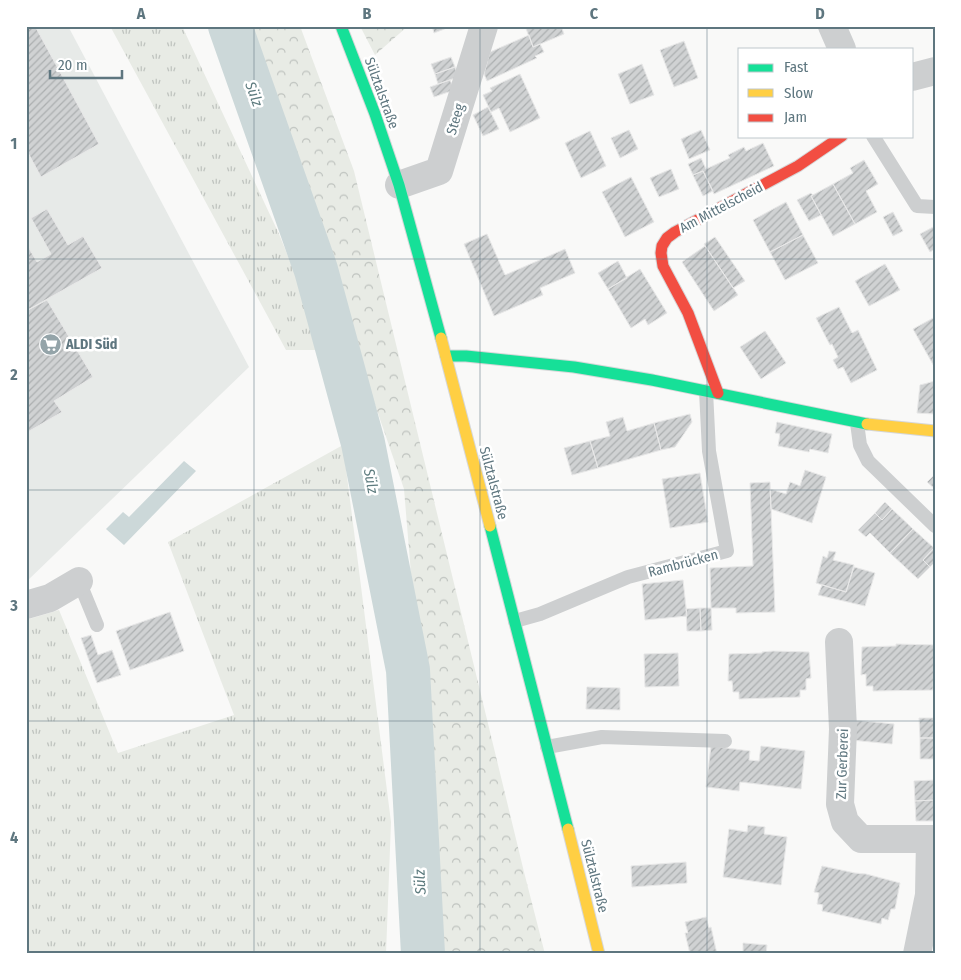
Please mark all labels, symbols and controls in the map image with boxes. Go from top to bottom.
text: A [136,4,146,23]
text: B [363,4,372,23]
text: C [590,4,599,23]
text: D [815,4,825,23]
scale bar [50,48,122,80]
legend [738,48,914,138]
street label: Sülztalstraße [361,55,402,131]
text: 20 m [58,56,88,74]
text: Fast [784,58,808,76]
water label: Sülz [241,78,267,109]
text: Slow [784,84,813,102]
street label: Steeg [443,101,468,137]
text: Jam [784,108,807,126]
text: 1 [11,134,17,153]
street label: Am Mittelscheid [677,178,766,236]
supermarket icon: ALDI Süd [38,332,62,356]
place label: ALDI Süd [65,336,117,353]
text: 2 [9,365,18,384]
street label: Sülztalstraße [476,445,511,522]
water label: Sülz [360,466,382,495]
street label: Rambrücken [646,546,720,581]
text: 3 [9,596,18,615]
street label: Zur Gerberei [833,728,852,800]
text: 4 [10,828,18,847]
street label: Sülztalstraße [577,838,612,915]
water label: Sülz [410,869,430,896]

